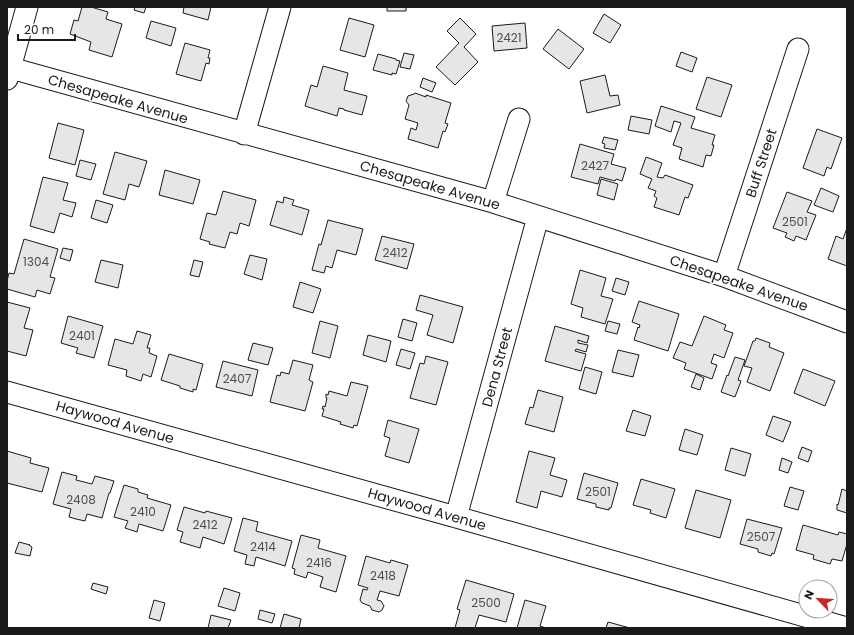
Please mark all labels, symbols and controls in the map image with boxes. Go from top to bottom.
scale bar [18,16,75,42]
text: 20 m [24,21,54,38]
house number: 2421 [496,29,522,46]
street label: Chesapeake Avenue [46,69,191,129]
street label: Buff Street [740,126,782,200]
street label: Chesapeake Avenue [358,155,503,215]
house number: 2427 [581,157,609,174]
house number: 2501 [782,213,808,230]
house number: 2412 [382,244,408,261]
street label: Chesapeake Avenue [667,250,811,316]
house number: 1304 [23,253,49,270]
street label: Dena Street [477,325,517,409]
house number: 2401 [69,327,95,344]
house number: 2407 [223,370,252,387]
street label: Haywood Avenue [54,396,177,449]
street label: Haywood Avenue [366,483,489,536]
house number: 2501 [585,483,611,500]
house number: 2408 [66,491,96,508]
house number: 2410 [130,503,156,520]
house number: 2412 [192,516,218,533]
house number: 2507 [747,528,776,545]
house number: 2414 [250,538,276,555]
house number: 2416 [306,554,332,571]
house number: 2418 [370,567,396,584]
north arrow [798,579,838,619]
text: N [800,588,818,602]
house number: 2500 [471,594,501,611]

